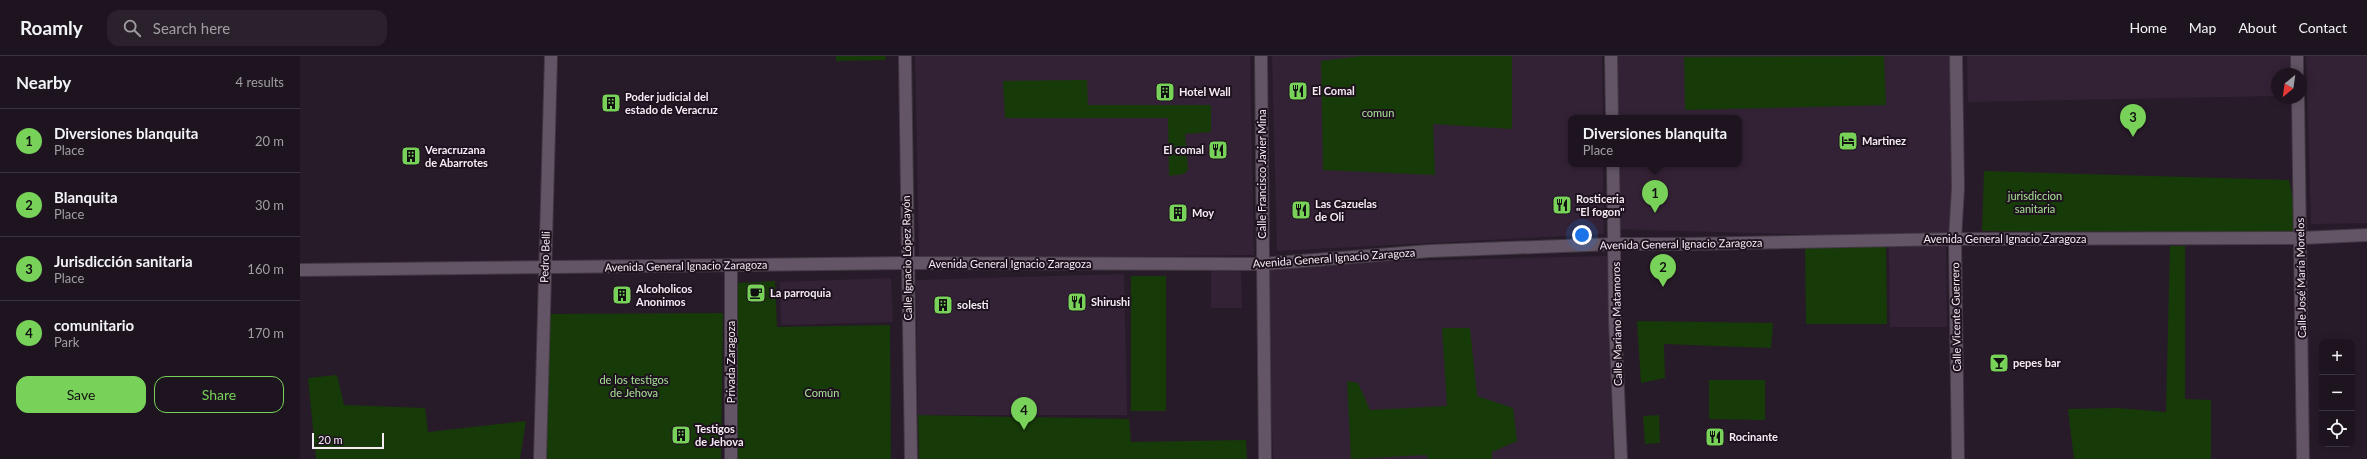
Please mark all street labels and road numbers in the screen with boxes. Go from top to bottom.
street label: Calle Francisco Javier Mina [1255,109,1268,239]
street label: Calle Ignacio López Rayón [899,195,914,321]
street label: Calle José María Morelos [2293,218,2308,338]
street label: Pedro Belli [537,231,552,283]
street label: Avenida General Ignacio Zaragoza [1924,232,2086,245]
street label: Avenida General Ignacio Zaragoza [1599,236,1763,251]
street label: Avenida General Ignacio Zaragoza [1252,245,1416,270]
street label: Avenida General Ignacio Zaragoza [929,257,1091,270]
street label: Avenida General Ignacio Zaragoza [604,258,768,273]
street label: Calle Mariano Matamoros [1609,261,1624,386]
street label: Calle Vicente Guerrero [1948,262,1963,372]
street label: Privada Zaragoza [724,321,737,403]

